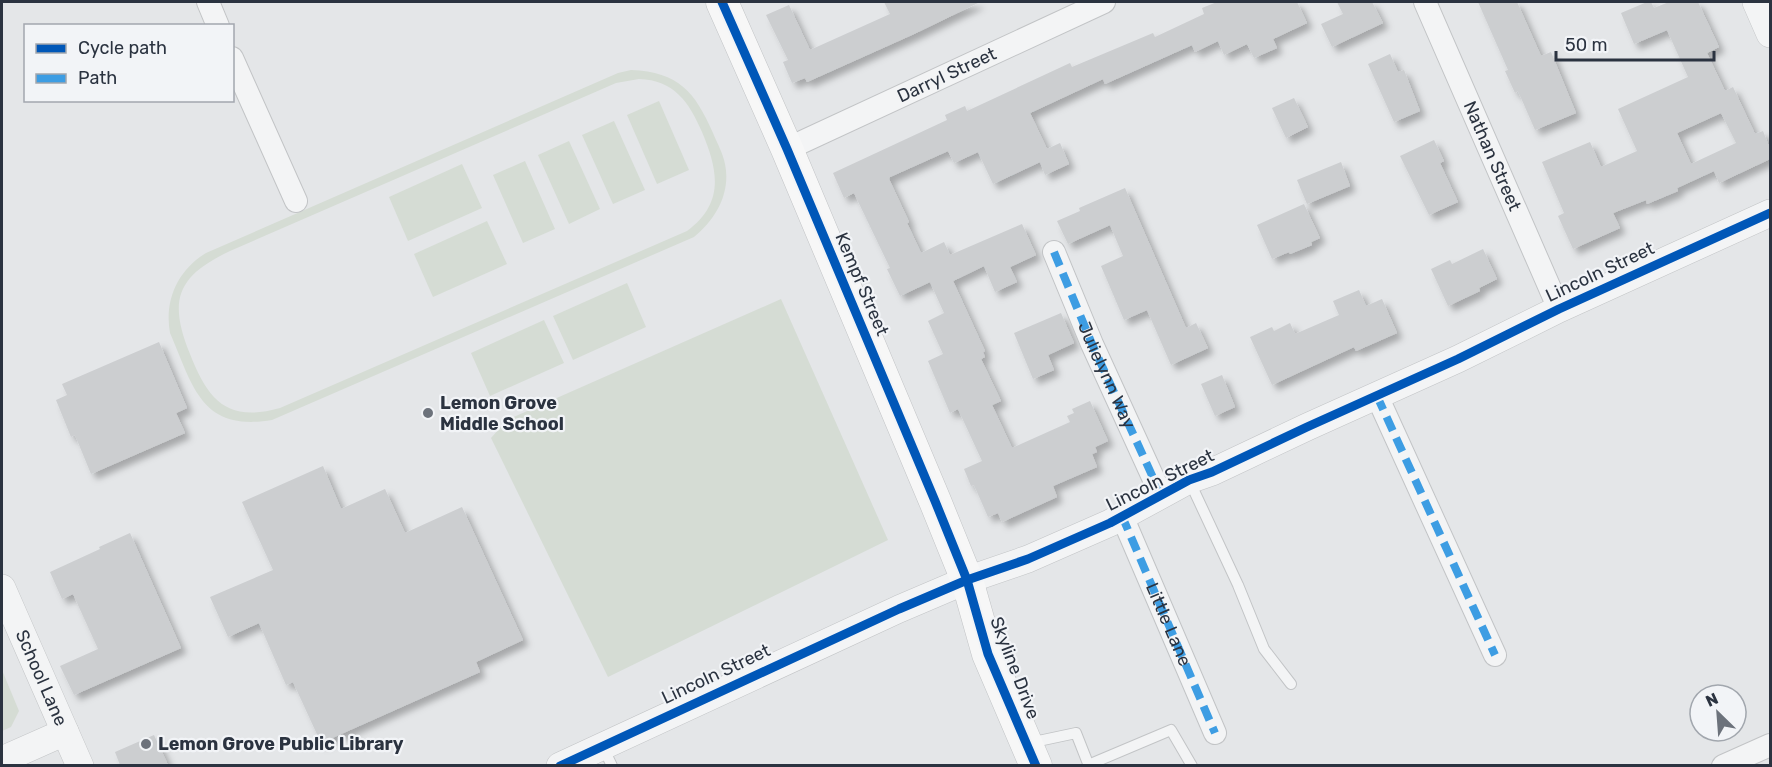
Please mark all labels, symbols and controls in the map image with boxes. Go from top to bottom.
legend [24,24,234,102]
scale bar [1556,24,1714,62]
text: 50 m [1565,34,1608,56]
text: Cycle path [78,37,167,59]
street label: Darryl Street [894,43,1000,107]
text: Path [78,67,117,89]
street label: Nathan Street [1459,98,1526,214]
street label: Kempf Street [830,229,894,339]
street label: Lincoln Street [1542,237,1658,307]
street label: Julielynn Way [1073,319,1140,432]
place label: Lemon Grove Middle School [440,392,564,435]
marker: Lemon Grove Middle School [421,406,435,420]
street label: Lincoln Street [1102,444,1218,516]
street label: Little Lane [1141,579,1196,670]
street label: Skyline Drive [985,614,1045,722]
street label: School Lane [11,626,72,729]
street label: Lincoln Street [658,639,774,709]
north arrow [1688,683,1748,743]
text: N [1703,689,1721,711]
place label: Lemon Grove Public Library [158,733,404,755]
marker: Lemon Grove Public Library [139,737,153,751]

